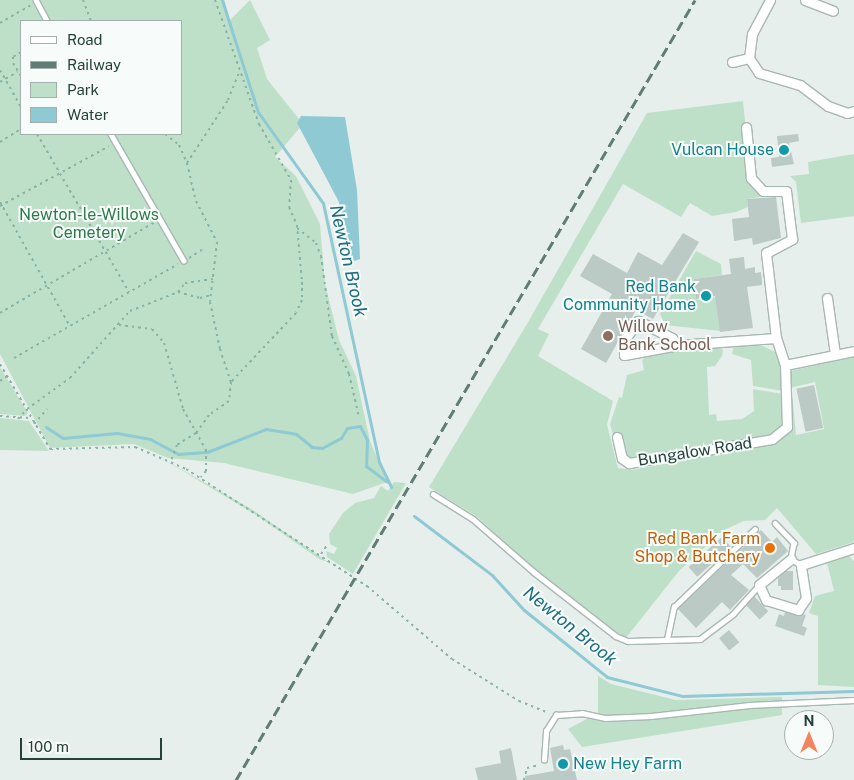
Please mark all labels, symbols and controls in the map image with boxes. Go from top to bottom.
legend [20,20,182,135]
text: Road [67,31,103,48]
text: Railway [67,56,121,73]
text: Park [67,81,99,98]
text: Water [67,106,109,123]
place label: Vulcan House [671,140,774,160]
marker: Vulcan House [778,144,790,156]
water label: Newton Brook [325,203,371,319]
park label: Newton-le-Willows Cemetery [19,205,159,243]
place label: Red Bank Community Home [563,277,696,315]
marker: Red Bank Community Home [700,290,712,302]
place label: Willow Bank School [618,317,711,355]
marker: Willow Bank School [602,330,614,342]
street label: Bungalow Road [636,433,754,471]
place label: Red Bank Farm Shop & Butchery [634,529,760,567]
marker: Red Bank Farm Shop & Butchery [764,542,776,554]
water label: Newton Brook [519,582,621,670]
north arrow [784,710,834,760]
text: N [804,713,814,729]
scale bar [22,728,165,760]
text: 100 m [28,738,69,755]
place label: New Hey Farm [573,754,682,774]
marker: New Hey Farm [557,758,569,770]

